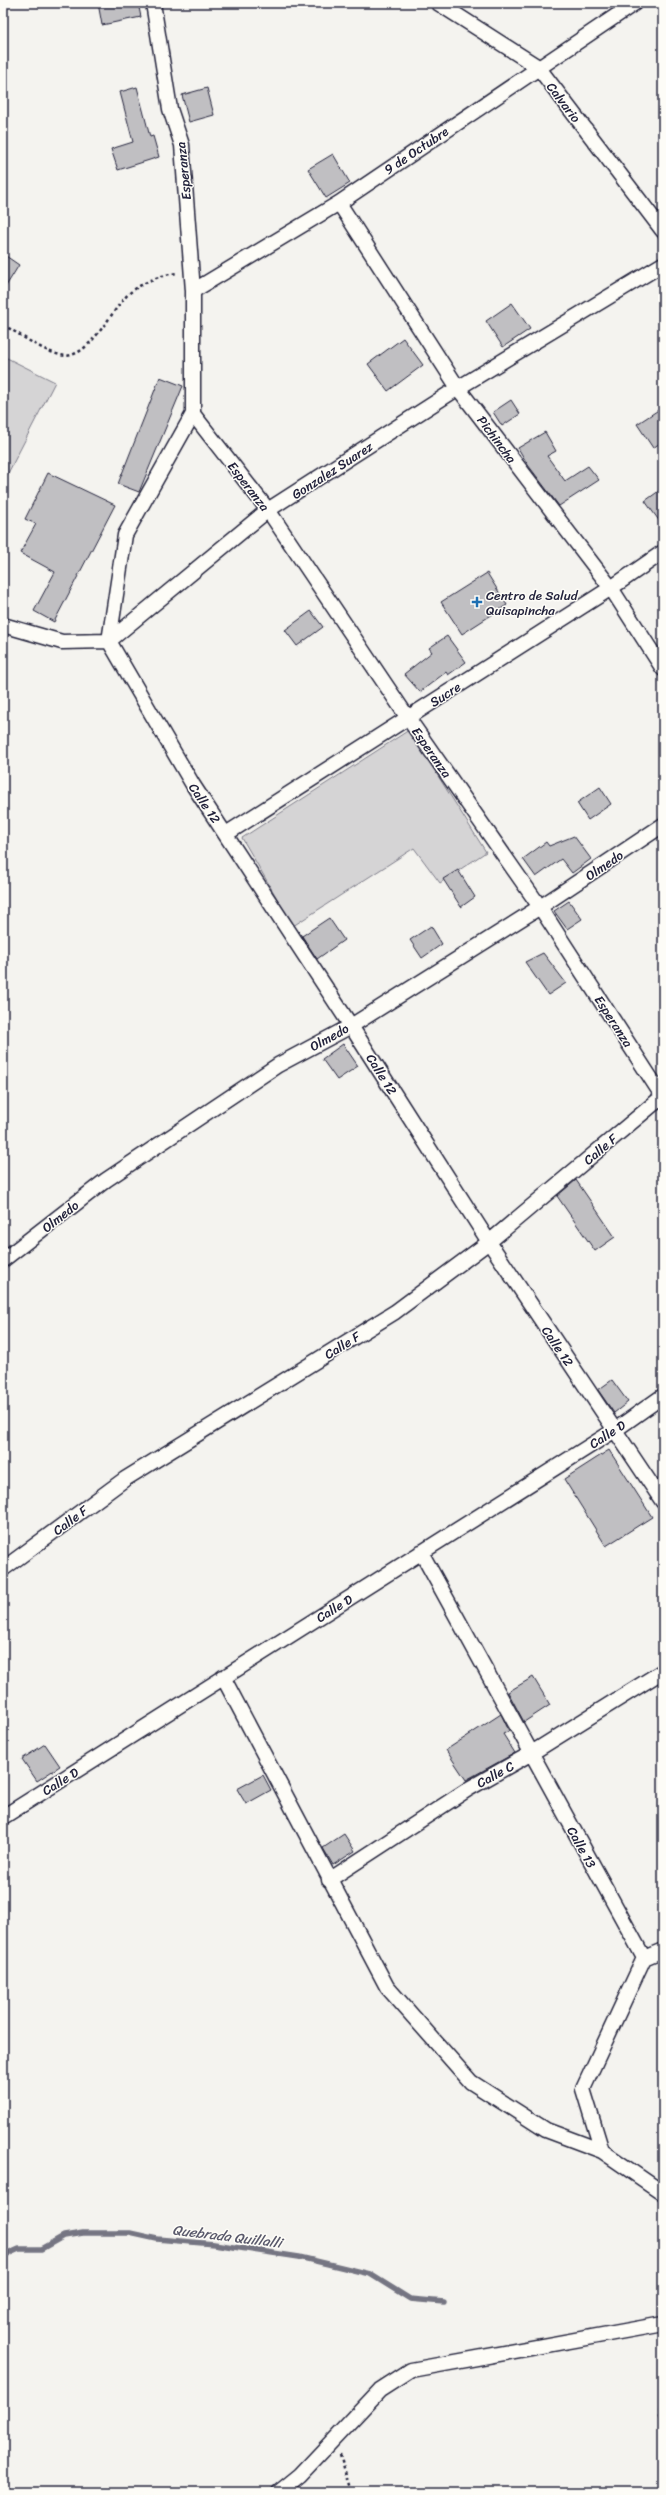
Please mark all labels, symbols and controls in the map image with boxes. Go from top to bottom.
street label: Calvario [540,77,587,128]
street label: 9 de Octubre [379,120,453,181]
street label: Esperanza [169,140,198,201]
street label: Pichincha [471,410,523,469]
street label: Gonzalez Suarez [287,435,378,505]
street label: Esperanza [222,456,276,517]
place label: Centro de Salud Quisapincha [486,584,579,622]
marker: Centro de Salud Quisapincha [471,596,483,608]
street label: Sucre [425,675,466,713]
street label: Esperanza [405,722,458,783]
street label: Calle 12 [182,778,227,829]
street label: Olmedo [580,844,629,887]
street label: Esperanza [588,991,639,1052]
street label: Olmedo [305,1017,354,1058]
street label: Calle 12 [360,1049,404,1100]
street label: Calle F [578,1127,623,1171]
street label: Olmedo [37,1194,84,1238]
street label: Calle 12 [535,1321,580,1372]
street label: Calle F [320,1325,366,1366]
street label: Calle D [584,1414,630,1455]
street label: Calle F [48,1499,94,1541]
street label: Calle D [311,1588,357,1629]
street label: Calle C [472,1755,518,1794]
street label: Calle D [37,1761,83,1802]
street label: Calle 13 [561,1822,602,1872]
water label: Quebrada Quillalli [171,2217,286,2256]

